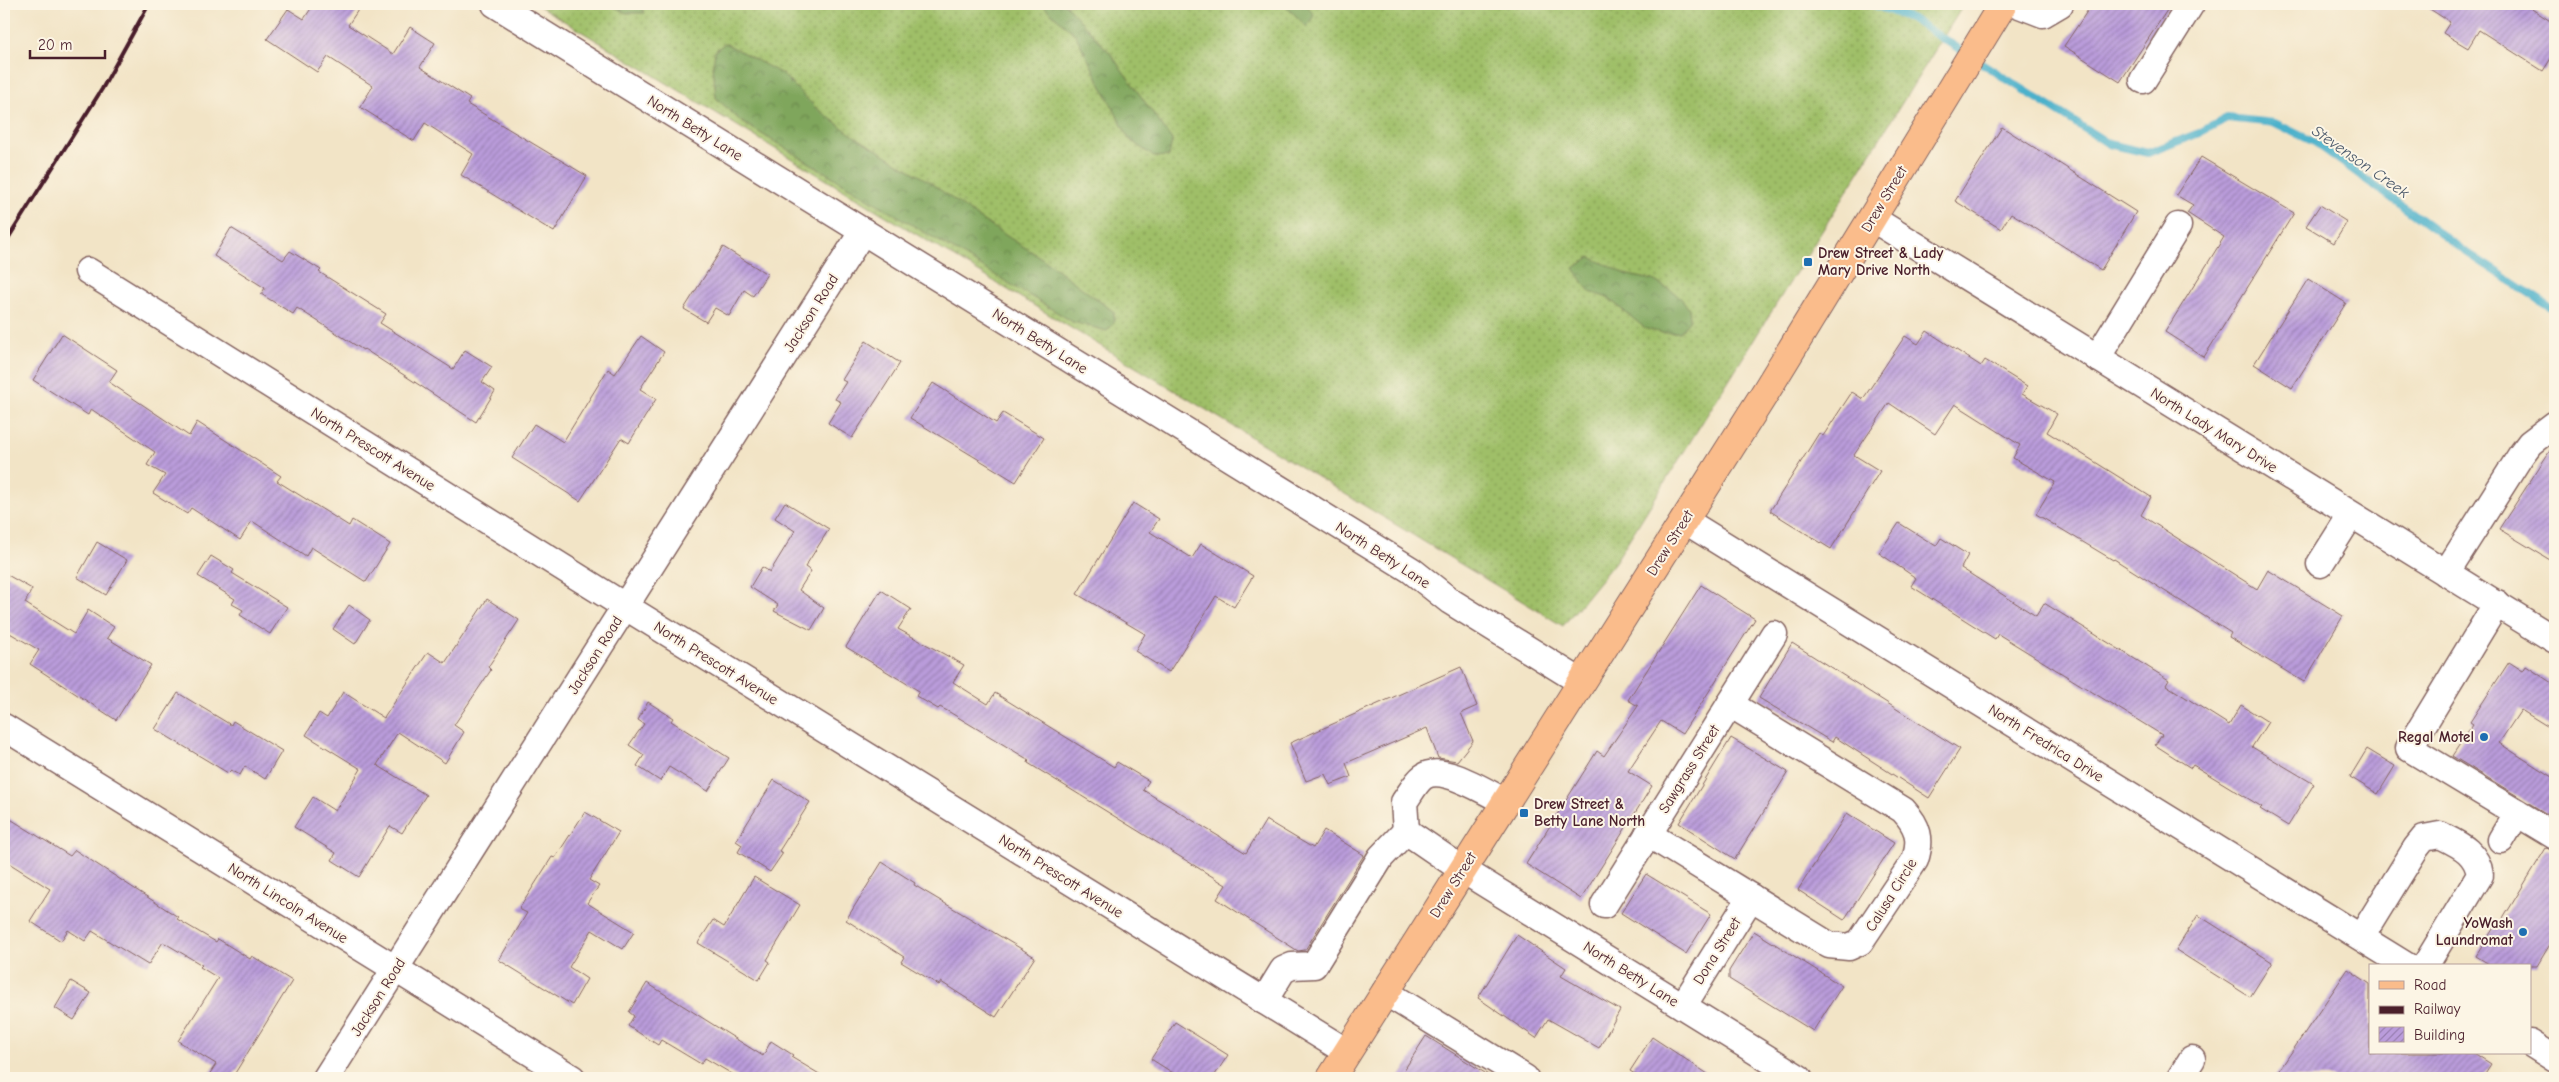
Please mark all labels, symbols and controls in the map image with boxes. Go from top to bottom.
scale bar [30,28,105,60]
text: 20 m [38,36,72,54]
street label: North Betty Lane [644,91,746,165]
water label: Stevenson Creek [2309,122,2412,202]
street label: Drew Street [1857,162,1911,235]
place label: Drew Street & Lady Mary Drive North [1818,244,1944,279]
marker: Drew Street & Lady Mary Drive North [1802,256,1814,268]
street label: Jackson Road [780,271,842,355]
street label: North Betty Lane [989,304,1091,378]
street label: North Lady Mary Drive [2147,384,2281,477]
street label: North Prescott Avenue [308,403,439,495]
street label: Drew Street [1643,506,1698,579]
street label: North Betty Lane [1332,518,1434,592]
street label: Jackson Road [564,613,626,697]
street label: North Prescott Avenue [651,617,782,709]
street label: North Fredrica Drive [1985,700,2107,786]
street label: Sawgrass Street [1655,721,1724,817]
place label: Regal Motel [2398,728,2474,746]
marker: Regal Motel [2478,731,2490,743]
place label: Drew Street & Betty Lane North [1534,795,1645,830]
marker: Drew Street & Betty Lane North [1518,807,1530,819]
street label: North Prescott Avenue [996,830,1127,922]
street label: Drew Street [1426,848,1481,921]
street label: Calusa Circle [1861,855,1921,935]
street label: North Lincoln Avenue [225,859,352,947]
street label: Dona Street [1689,913,1745,988]
place label: YoWash Laundromat [2436,914,2514,949]
marker: YoWash Laundromat [2517,926,2529,938]
street label: North Betty Lane [1580,937,1682,1011]
street label: Jackson Road [347,955,409,1039]
legend [2369,964,2532,1054]
text: Road [2414,976,2446,994]
text: Railway [2414,1000,2461,1018]
text: Building [2414,1026,2465,1044]

